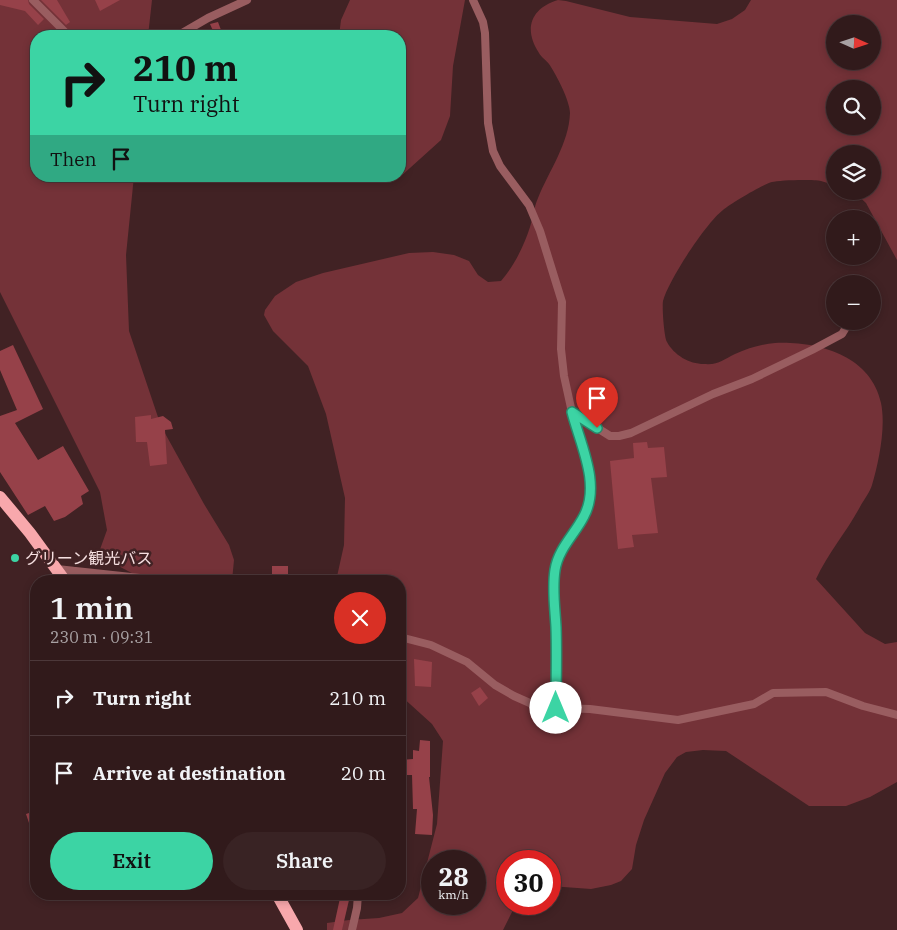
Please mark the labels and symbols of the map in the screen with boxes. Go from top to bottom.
north arrow [826,15,881,70]
pin [576,377,618,428]
place label: グリーン観光バス [25,548,152,568]
marker: グリーン観光バス [9,552,21,564]
position arrow [529,681,581,733]
speed limit sign: 30 [496,850,561,915]

